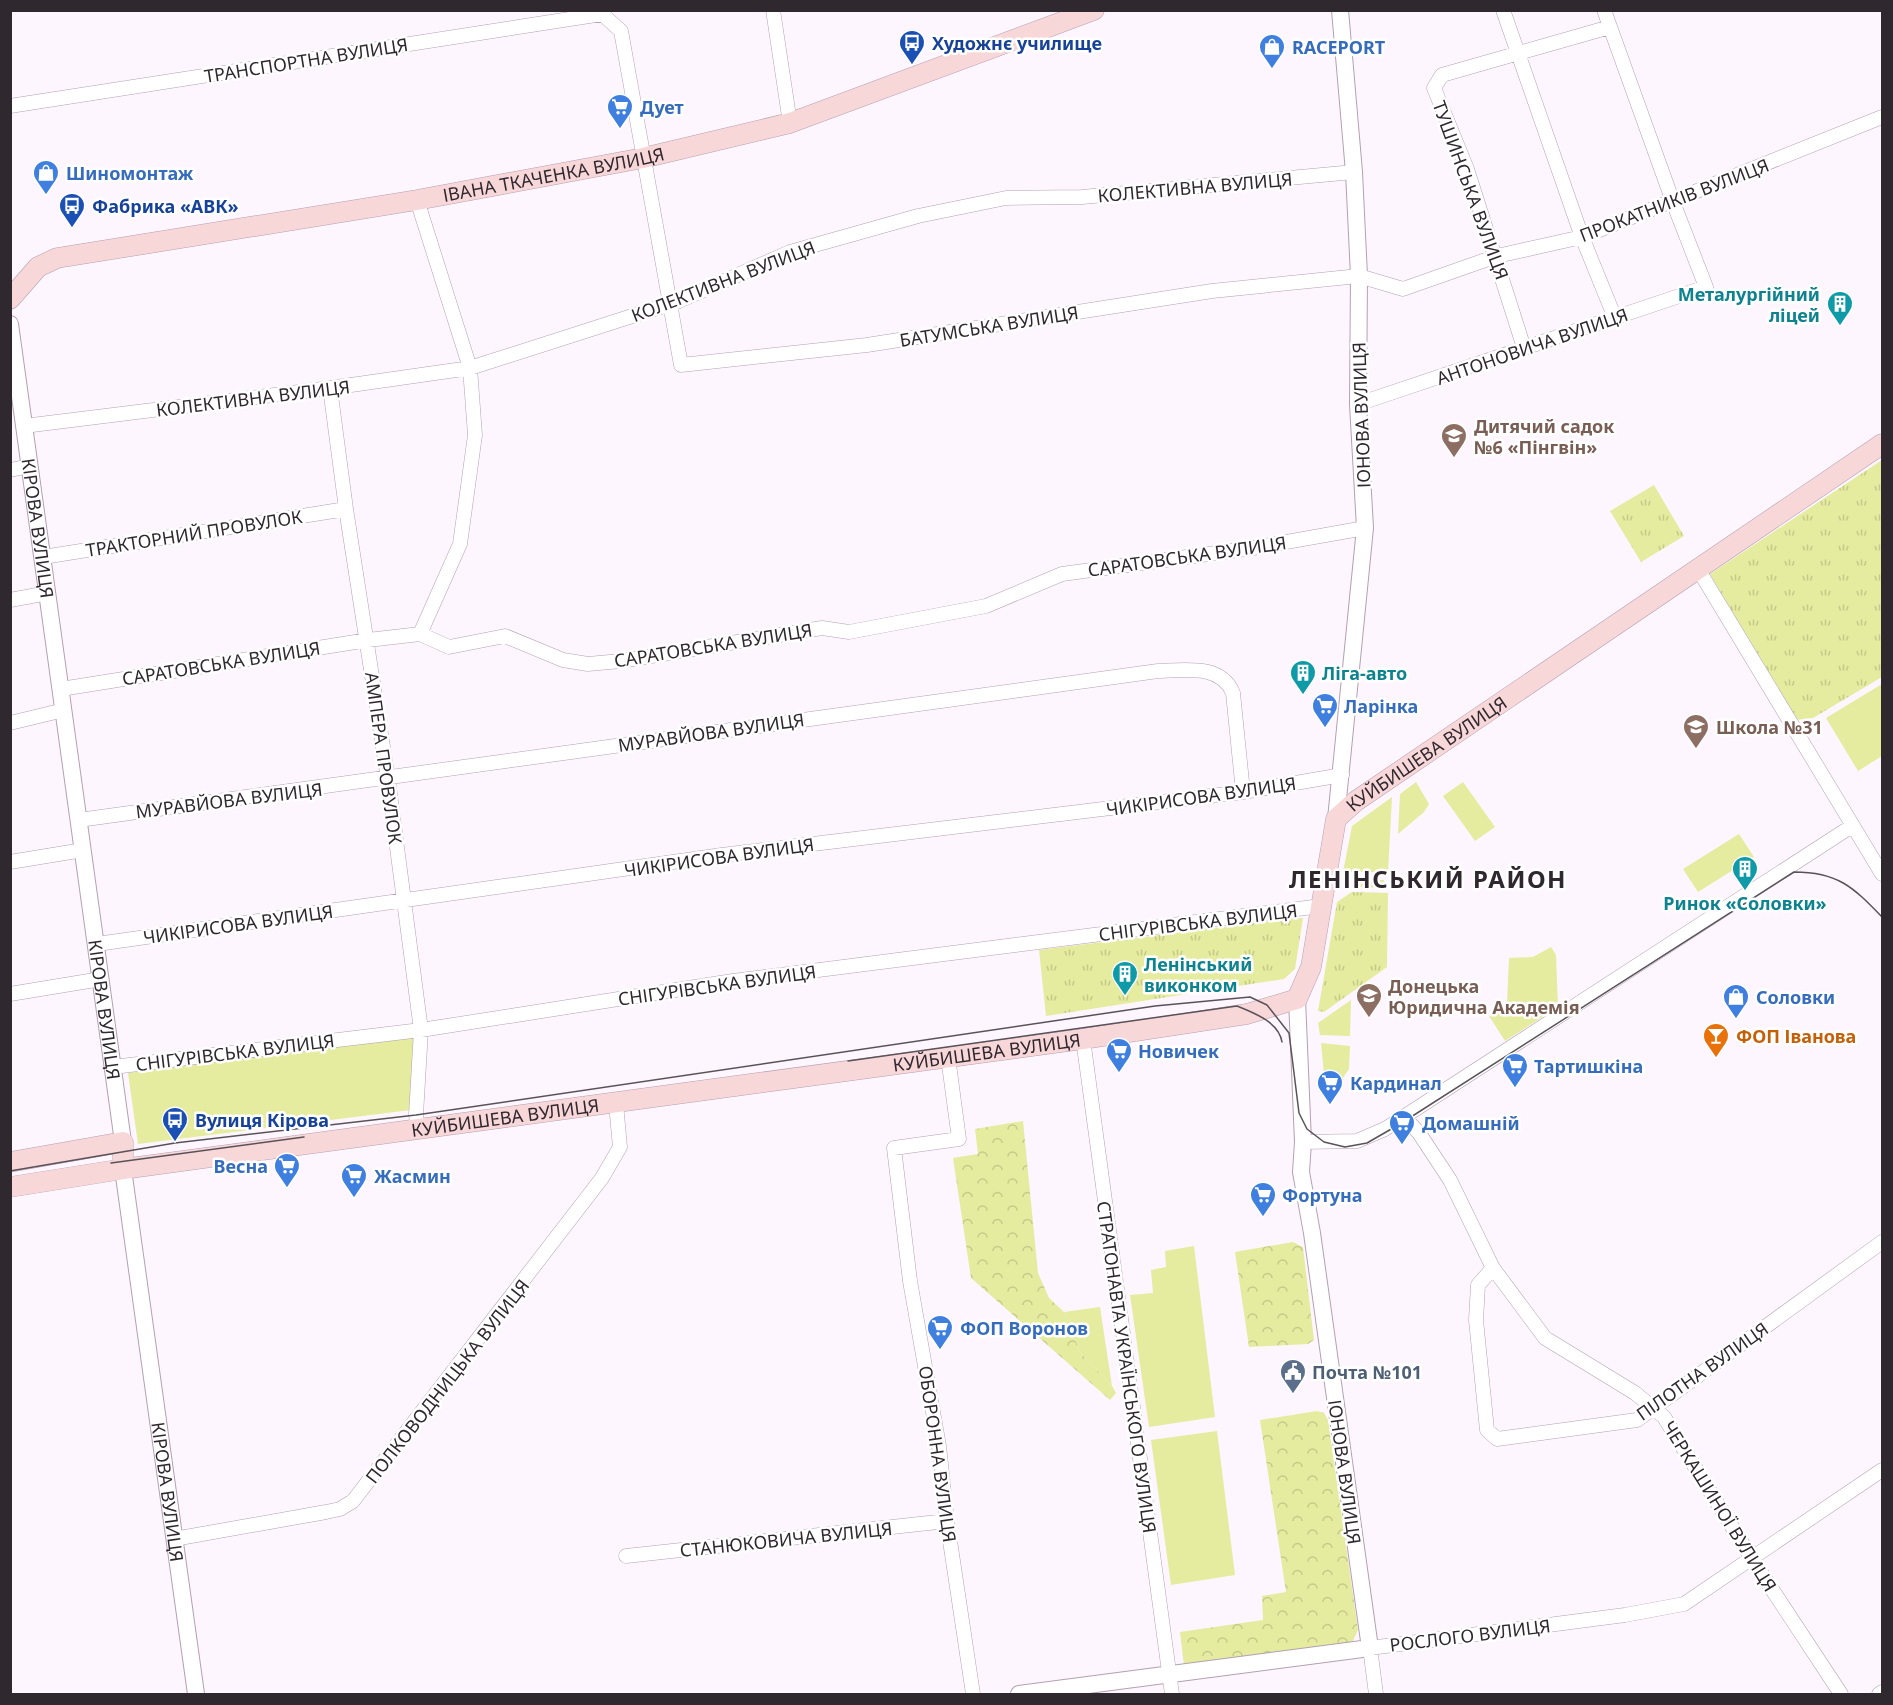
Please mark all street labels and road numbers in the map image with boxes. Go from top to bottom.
street label: ТРАНСПОРТНА ВУЛИЦЯ [202,32,410,88]
street label: ТУШИНСЬКА ВУЛИЦЯ [1427,97,1515,283]
street label: ІВАНА ТКАЧЕНКА ВУЛИЦЯ [441,141,666,207]
street label: ПРОКАТНИКІВ ВУЛИЦЯ [1576,153,1772,247]
street label: КОЛЕКТИВНА ВУЛИЦЯ [1097,167,1293,207]
street label: КОЛЕКТИВНА ВУЛИЦЯ [628,235,818,327]
street label: БАТУМСЬКА ВУЛИЦЯ [898,300,1080,352]
street label: АНТОНОВИЧА ВУЛИЦЯ [1433,302,1631,390]
street label: ІОНОВА ВУЛИЦЯ [1346,342,1376,488]
street label: КОЛЕКТИВНА ВУЛИЦЯ [155,374,351,422]
street label: КІРОВА ВУЛИЦЯ [17,457,60,600]
street label: ТРАКТОРНИЙ ПРОВУЛОК [84,504,305,562]
street label: САРАТОВСЬКА ВУЛИЦЯ [1086,530,1288,582]
street label: САРАТОВСЬКА ВУЛИЦЯ [612,617,814,673]
street label: САРАТОВСЬКА ВУЛИЦЯ [120,635,322,691]
street label: АМПЕРА ПРОВУЛОК [360,670,408,846]
street label: КУЙБИШЕВА ВУЛИЦЯ [1341,690,1511,817]
street label: МУРАВЙОВА ВУЛИЦЯ [616,707,806,757]
street label: ЧИКІРИСОВА ВУЛИЦЯ [1105,771,1297,821]
street label: МУРАВЙОВА ВУЛИЦЯ [134,777,324,823]
street label: ЧИКІРИСОВА ВУЛИЦЯ [623,832,815,882]
street label: СНІГУРІВСЬКА ВУЛИЦЯ [1097,898,1299,946]
street label: ЧИКІРИСОВА ВУЛИЦЯ [142,899,334,949]
street label: КІРОВА ВУЛИЦЯ [83,938,126,1081]
street label: СНІГУРІВСЬКА ВУЛИЦЯ [616,959,818,1011]
street label: КУЙБИШЕВА ВУЛИЦЯ [891,1027,1082,1077]
street label: СНІГУРІВСЬКА ВУЛИЦЯ [134,1028,336,1076]
street label: КУЙБИШЕВА ВУЛИЦЯ [410,1093,601,1142]
street label: СТРАТОНАВТА УКРАЇНСЬКОГО ВУЛИЦЯ [1092,1199,1162,1535]
street label: ПОЛКОВОДНИЦЬКА ВУЛИЦЯ [360,1274,534,1488]
street label: ПІЛОТНА ВУЛИЦЯ [1631,1316,1773,1426]
street label: ОБОРОННА ВУЛИЦЯ [914,1364,962,1544]
street label: ІОНОВА ВУЛИЦЯ [1323,1398,1367,1546]
street label: ЧЕРКАШИНОЇ ВУЛИЦЯ [1658,1416,1782,1596]
street label: КІРОВА ВУЛИЦЯ [146,1420,189,1563]
street label: СТАНЮКОВИЧА ВУЛИЦЯ [679,1516,893,1562]
street label: РОСЛОГО ВУЛИЦЯ [1388,1613,1552,1657]

